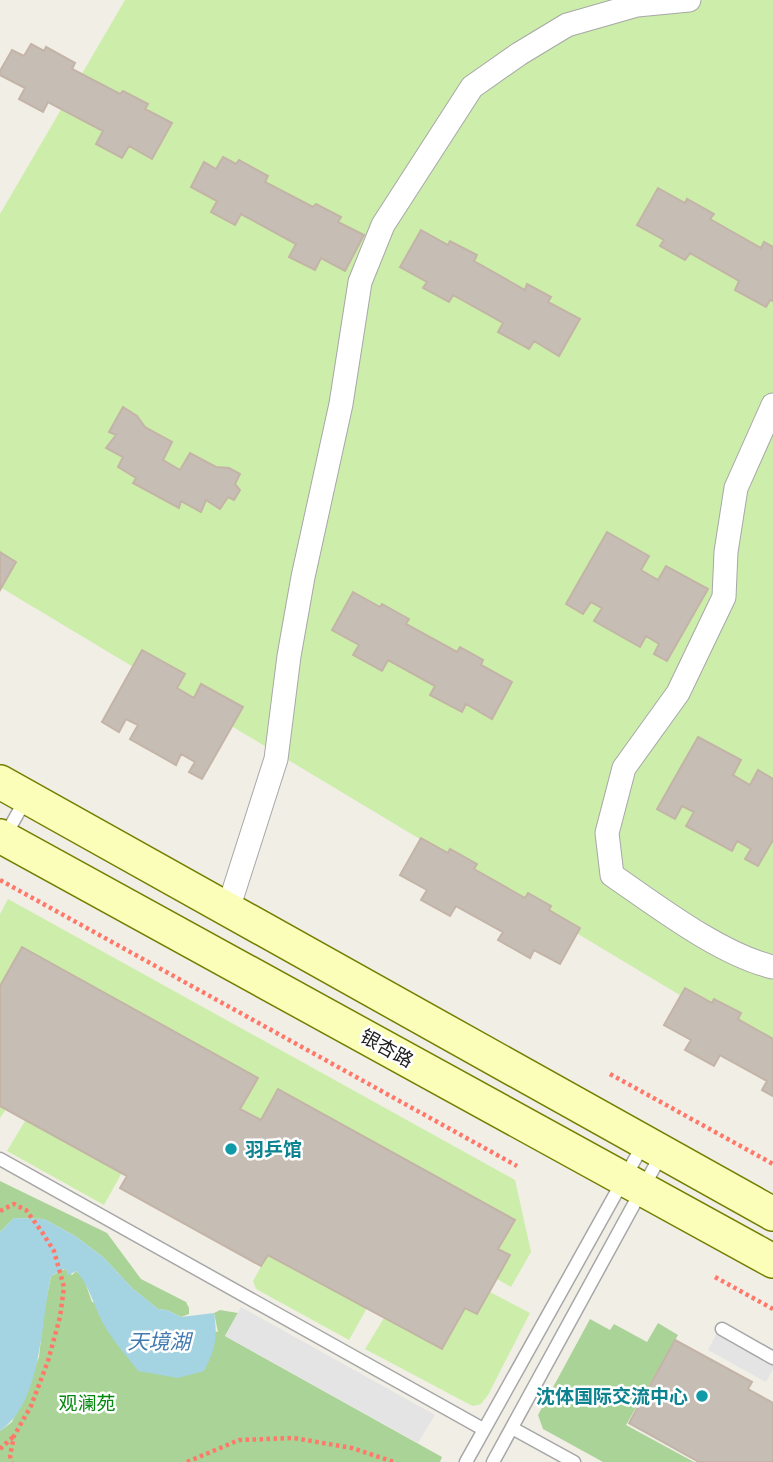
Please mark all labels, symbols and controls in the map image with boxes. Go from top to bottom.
street label: 银杏路 [356,1023,418,1073]
place label: 羽乒馆 [245,1136,302,1162]
marker: 羽乒馆 [223,1141,239,1157]
water label: 天境湖 [128,1327,193,1356]
place label: 沈体国际交流中心 [536,1383,688,1409]
marker: 沈体国际交流中心 [694,1388,710,1404]
park label: 观澜苑 [58,1390,116,1416]

